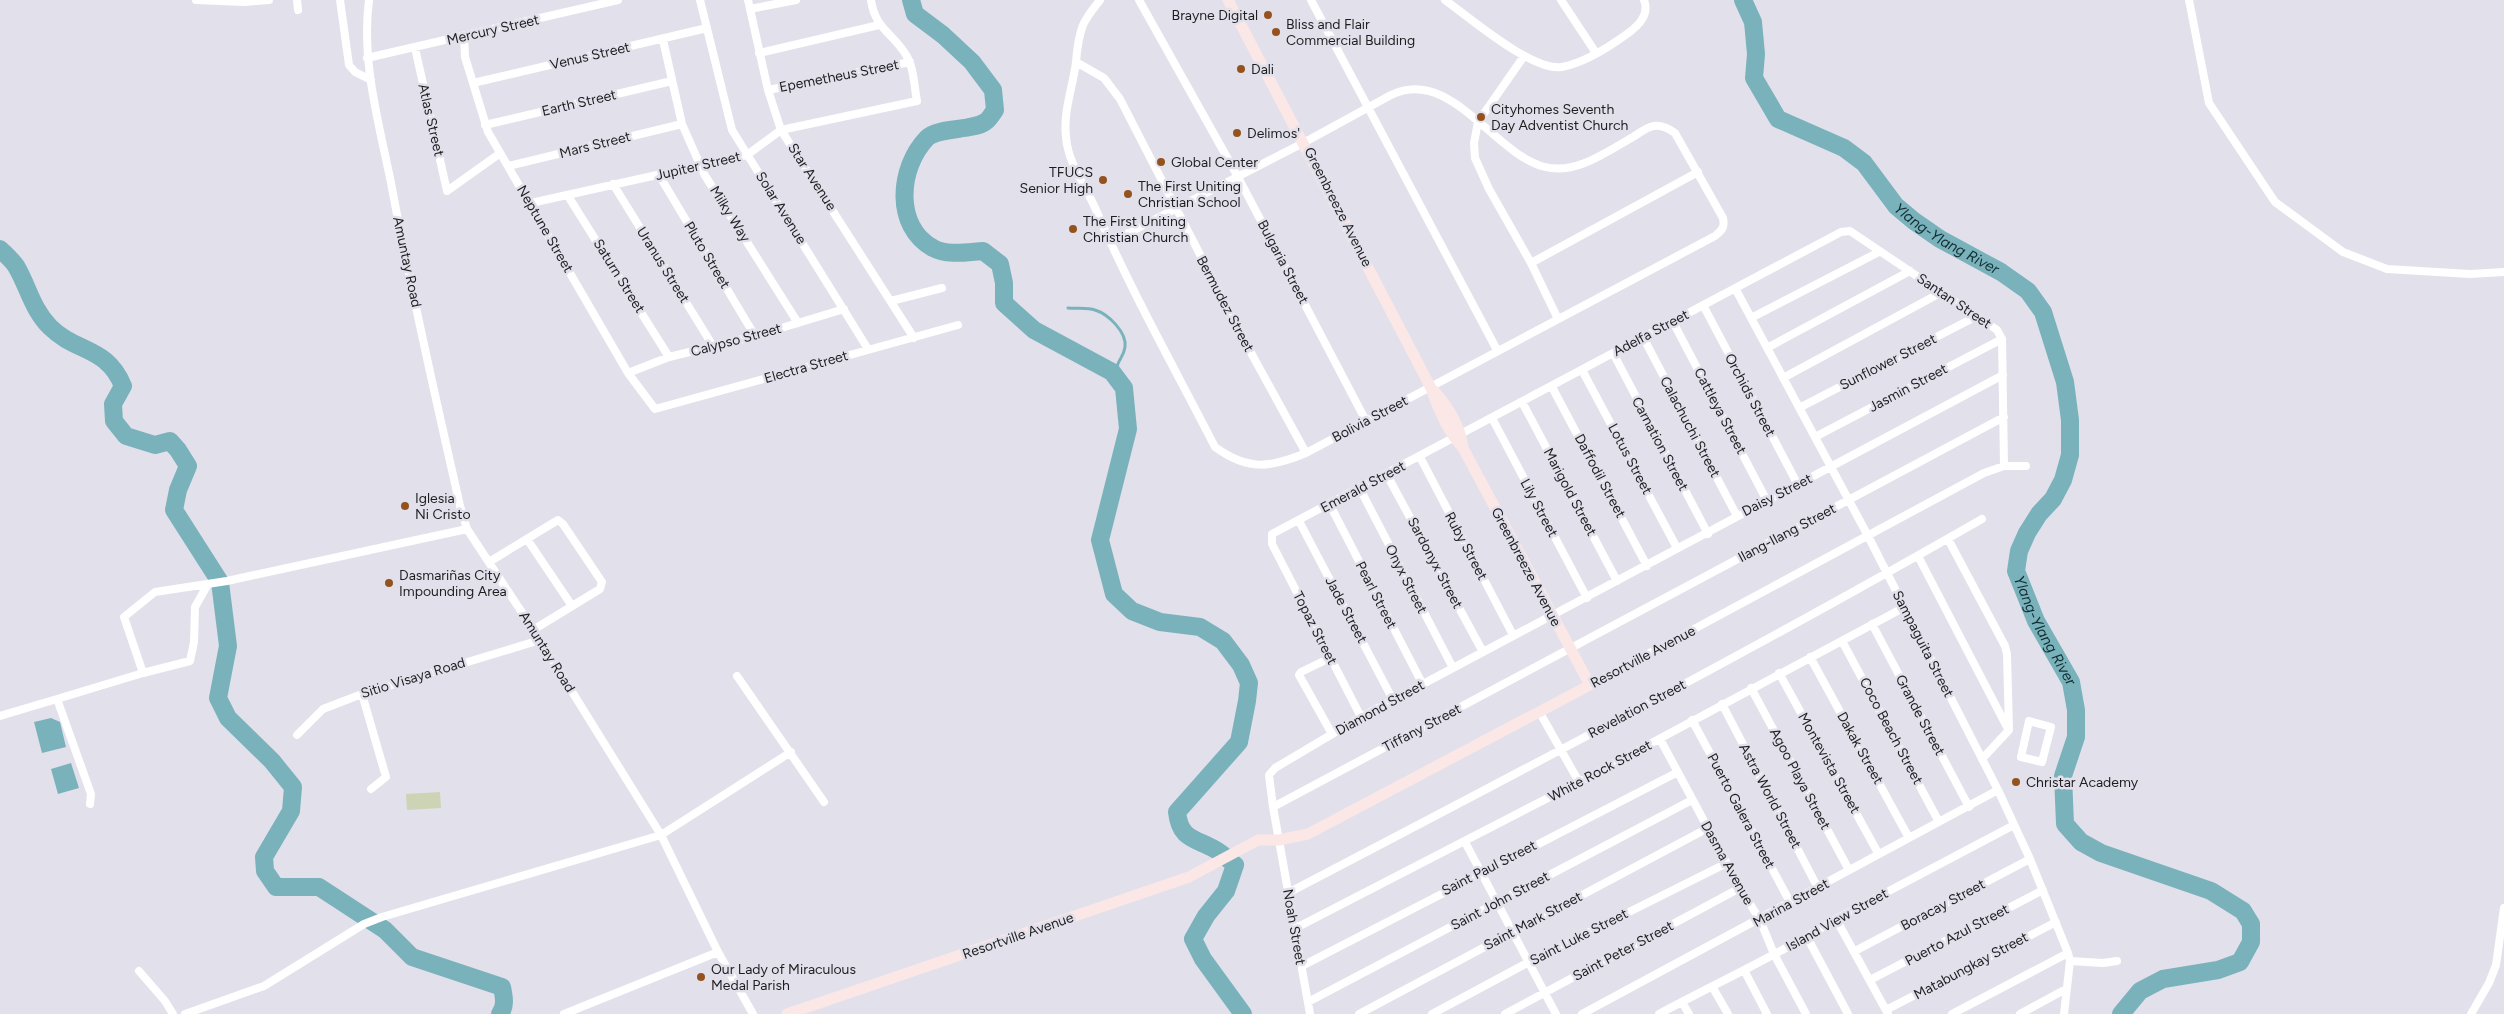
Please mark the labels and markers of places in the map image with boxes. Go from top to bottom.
place label: Brayne Digital [1172,7,1258,24]
marker: Brayne Digital [1262,9,1274,21]
place label: Bliss and Flair Commercial Building [1286,16,1415,49]
marker: Bliss and Flair Commercial Building [1270,26,1282,38]
place label: Dali [1251,61,1274,78]
marker: Dali [1235,63,1247,75]
place label: Cityhomes Seventh Day Adventist Church [1491,101,1628,134]
marker: Cityhomes Seventh Day Adventist Church [1475,111,1487,123]
place label: Delimos' [1247,125,1300,142]
marker: Delimos' [1231,127,1243,139]
place label: Global Center [1171,154,1258,171]
marker: Global Center [1155,156,1167,168]
place label: TFUCS Senior High [1020,164,1093,197]
marker: TFUCS Senior High [1097,174,1109,186]
place label: The First Uniting Christian School [1138,178,1241,211]
marker: The First Uniting Christian School [1122,188,1134,200]
place label: The First Uniting Christian Church [1083,213,1188,246]
marker: The First Uniting Christian Church [1067,223,1079,235]
place label: Iglesia Ni Cristo [415,490,471,523]
marker: Iglesia Ni Cristo [399,500,411,512]
place label: Dasmariñas City Impounding Area [399,567,507,600]
marker: Dasmariñas City Impounding Area [383,577,395,589]
place label: Christar Academy [2026,774,2139,791]
marker: Christar Academy [2010,776,2022,788]
place label: Our Lady of Miraculous Medal Parish [711,961,856,994]
marker: Our Lady of Miraculous Medal Parish [695,971,707,983]

